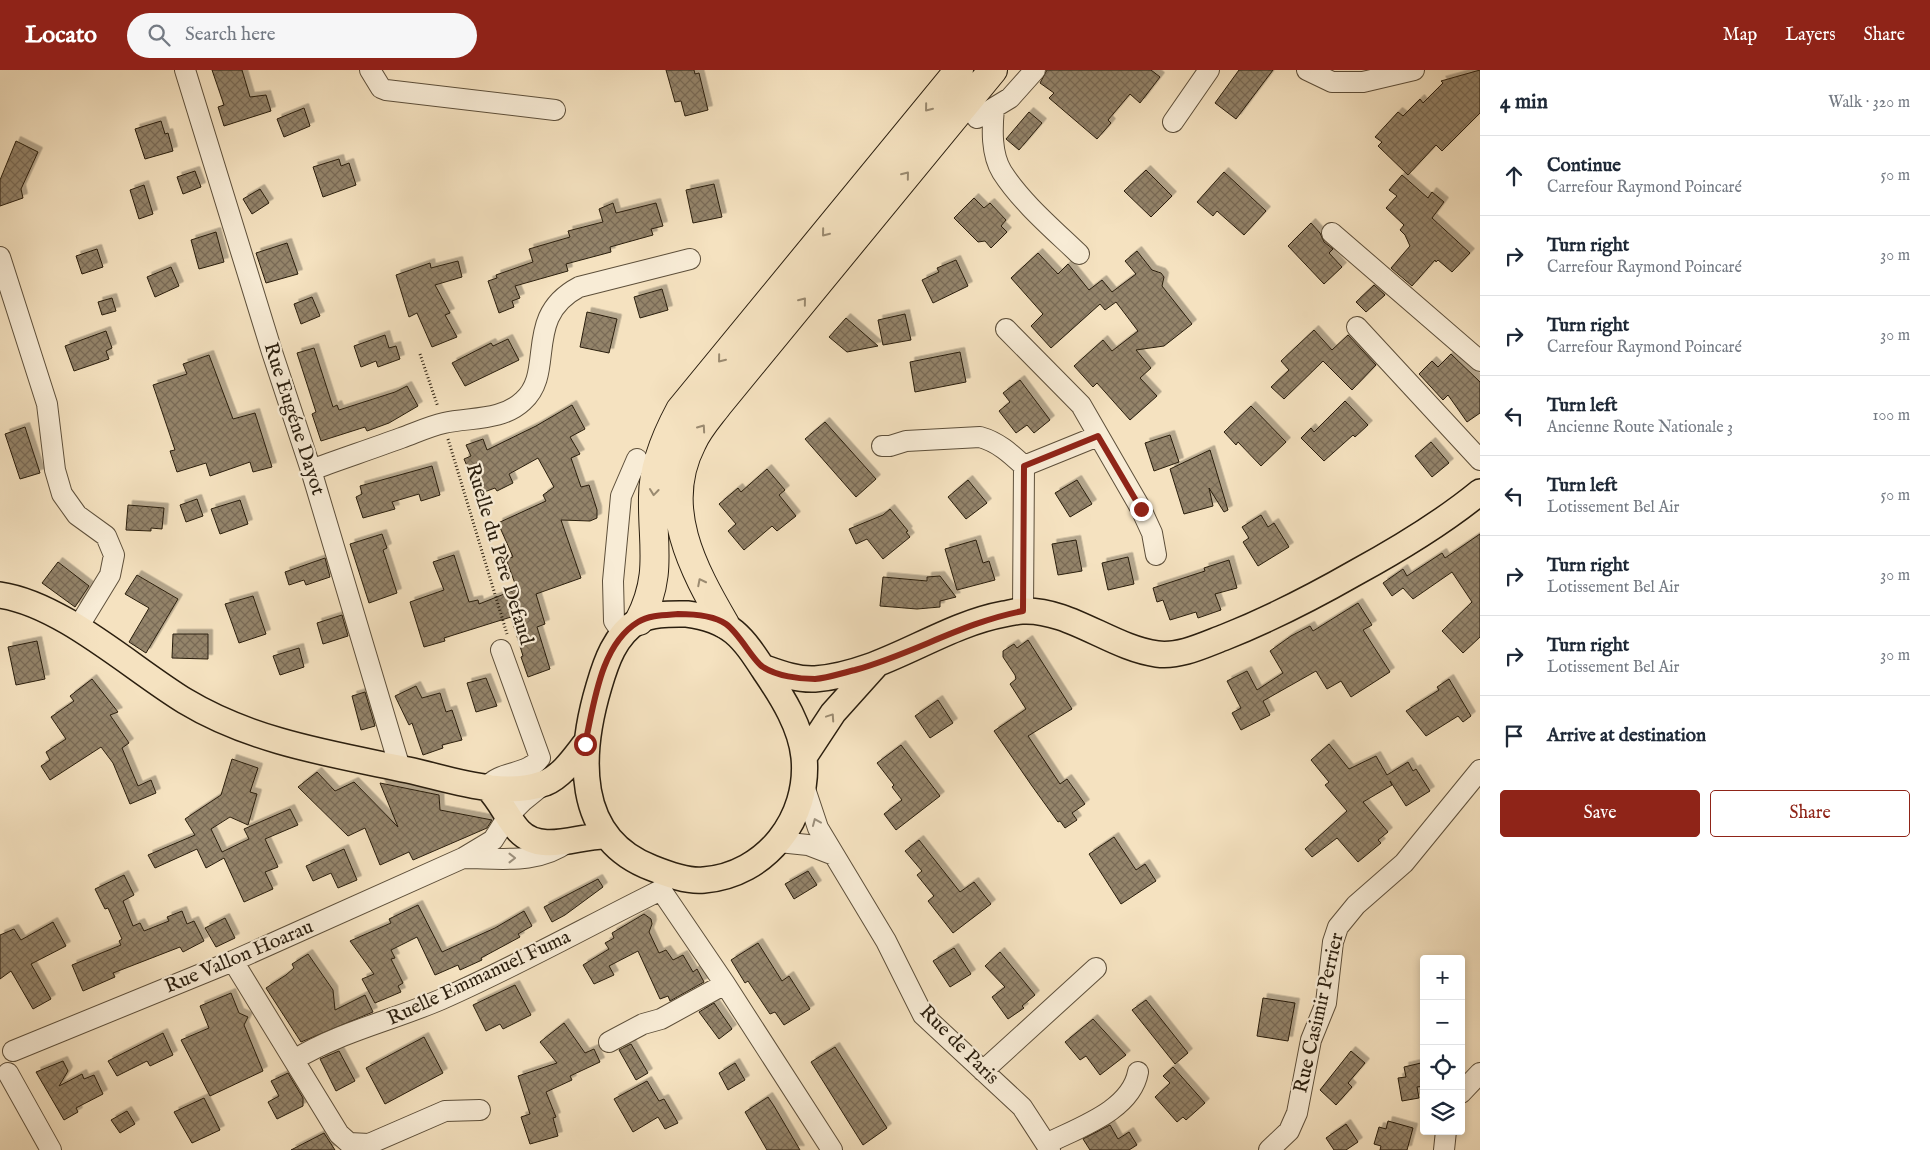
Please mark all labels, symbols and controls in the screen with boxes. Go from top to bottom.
search box [127,13,477,58]
text: Locato [25,20,97,51]
icon: search [145,21,173,49]
text: Search here [185,23,276,47]
text: Map [1723,24,1757,47]
text: Layers [1785,24,1836,47]
text: Share [1864,24,1905,47]
text: 4 min [1500,89,1548,116]
text: Walk · 320 m [1828,93,1910,113]
one-way arrow [924,102,933,111]
text: Continue [1547,154,1621,178]
icon: ahead [1500,162,1528,190]
text: 50 m [1881,166,1910,186]
one-way arrow [900,172,908,181]
text: Carrefour Raymond Poincaré [1547,178,1742,198]
one-way arrow [822,227,830,236]
text: Turn right [1547,234,1629,258]
icon: right [1500,242,1528,270]
text: 30 m [1880,246,1910,266]
text: Carrefour Raymond Poincaré [1547,258,1742,278]
one-way arrow [797,298,805,307]
text: Turn right [1547,314,1629,338]
icon: right [1500,322,1528,350]
text: 30 m [1880,326,1910,346]
text: Carrefour Raymond Poincaré [1547,338,1742,358]
street label: Rue Eugéne Dayot [258,339,331,499]
one-way arrow [719,353,727,362]
text: Turn left [1547,394,1618,418]
icon: left [1500,402,1528,430]
text: 100 m [1873,406,1910,426]
text: Ancienne Route Nationale 3 [1547,418,1733,438]
one-way arrow [696,424,705,434]
street label: Ruelle du Père Defaud [460,460,539,648]
text: Turn left [1547,474,1618,498]
icon: left [1500,482,1528,510]
text: 50 m [1881,486,1910,506]
one-way arrow [649,489,660,497]
route end [1130,498,1153,521]
text: Lotissement Bel Air [1547,498,1679,518]
text: Turn right [1547,554,1629,578]
icon: right [1500,562,1528,590]
text: 30 m [1880,566,1910,586]
one-way arrow [697,578,707,587]
text: Lotissement Bel Air [1547,578,1679,598]
text: Turn right [1547,634,1629,658]
icon: right [1500,642,1528,670]
text: 30 m [1880,646,1910,666]
text: Lotissement Bel Air [1547,658,1679,678]
one-way arrow [825,713,834,723]
icon: arrive [1500,722,1528,750]
text: Arrive at destination [1547,724,1706,748]
route start [574,733,597,756]
button: Save [1500,790,1700,837]
button: Share [1710,790,1910,837]
one-way arrow [811,818,822,827]
one-way arrow [508,853,516,863]
street label: Rue Vallon Hoarau [161,914,317,1000]
street label: Ruelle Emmanuel Fuma [383,924,575,1031]
street label: Rue Casimir Perrier [1288,930,1350,1096]
map controls [1420,955,1465,1135]
button: + [1420,955,1465,1000]
street label: Rue de Paris [914,1000,1004,1090]
button: − [1420,1000,1465,1045]
button: locate [1420,1045,1465,1090]
button: layers [1420,1090,1465,1135]

